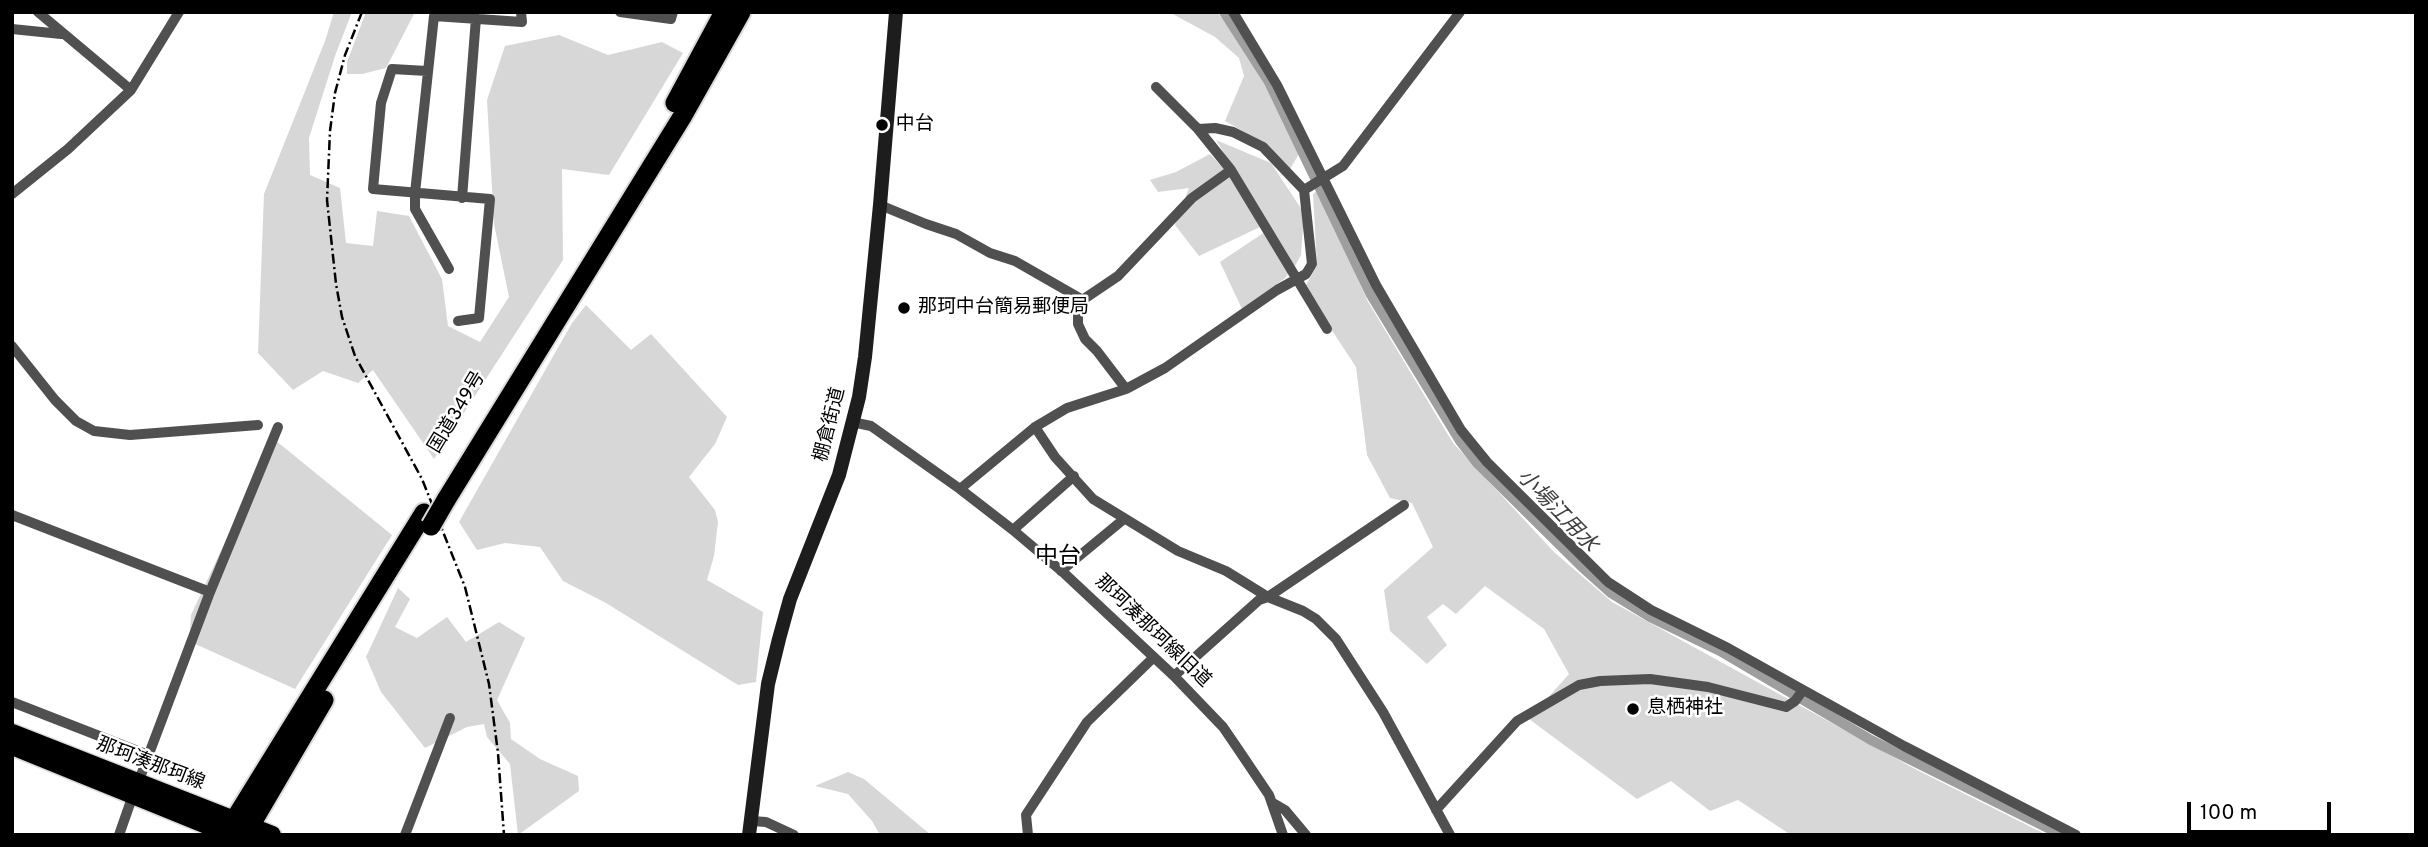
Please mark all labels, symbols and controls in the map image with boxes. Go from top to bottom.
place label: 中台 [896,114,934,136]
marker: 中台 [874,117,890,133]
place label: 那珂中台簡易郵便局 [918,297,1089,319]
marker: 那珂中台簡易郵便局 [896,300,912,316]
street label: 国道349号 [425,368,491,458]
street label: 棚倉街道 [811,385,851,465]
water label: 小場江用水 [1510,465,1602,559]
district label: 中台 [1035,544,1081,572]
street label: 那珂湊那珂線旧道 [1089,571,1215,693]
place label: 息栖神社 [1647,698,1723,720]
marker: 息栖神社 [1625,701,1641,717]
street label: 那珂湊那珂線 [93,734,207,796]
scale bar [2190,788,2334,832]
text: 100 m [2200,800,2257,827]

